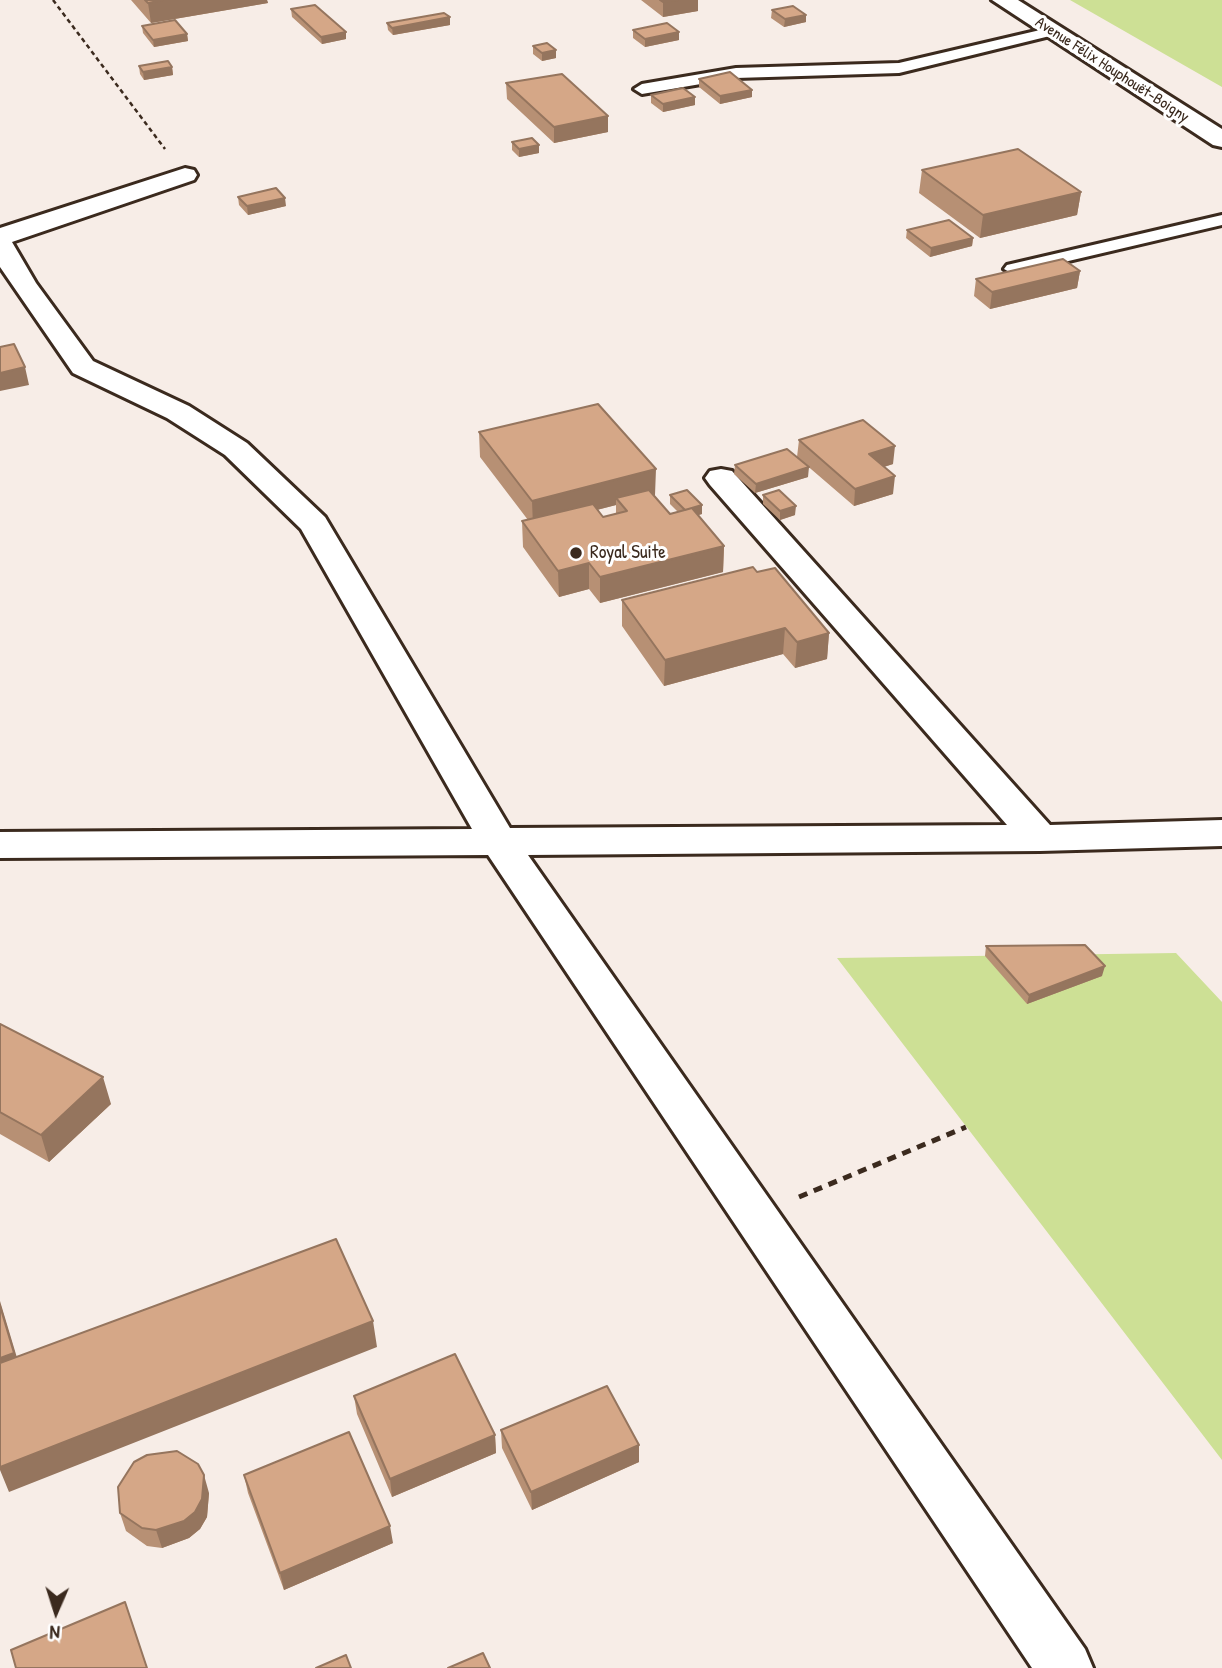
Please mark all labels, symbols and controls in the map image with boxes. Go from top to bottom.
street label: Avenue Félix Houphouët-Boigny [1031,13,1193,127]
place label: Royal Suite [590,542,666,564]
marker: Royal Suite [568,545,584,561]
north arrow [21,1577,91,1647]
text: N [49,1620,61,1646]

